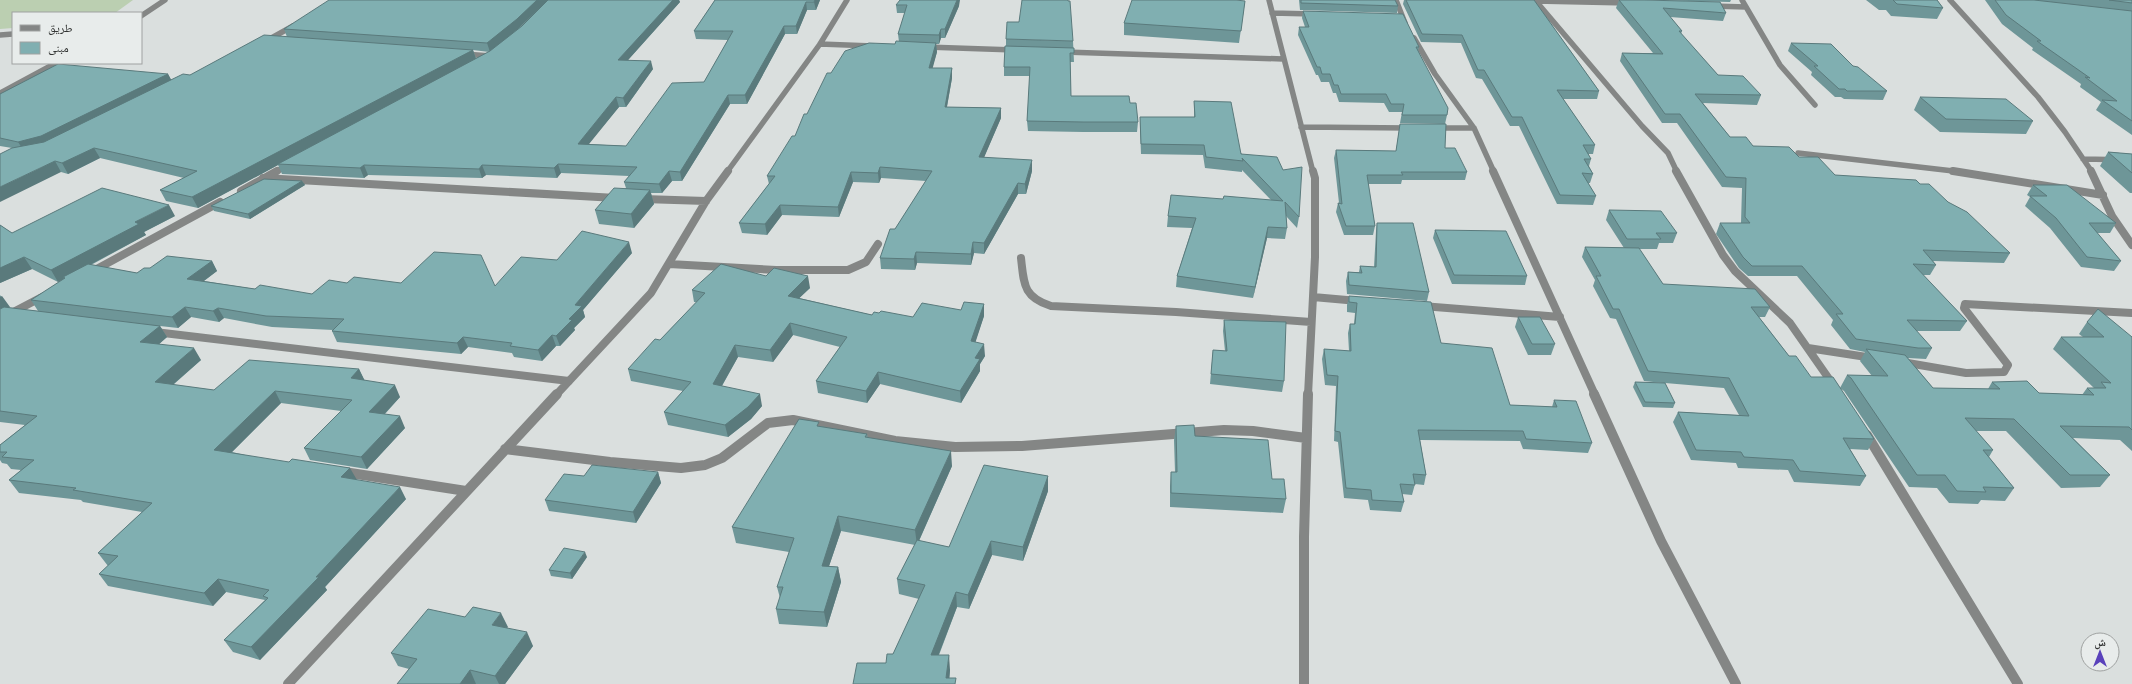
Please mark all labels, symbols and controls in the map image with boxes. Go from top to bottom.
legend [12,12,142,64]
text: طريق [48,21,73,37]
text: مبنى [48,41,69,57]
north arrow [2080,632,2120,672]
text: ش [2094,636,2106,650]

